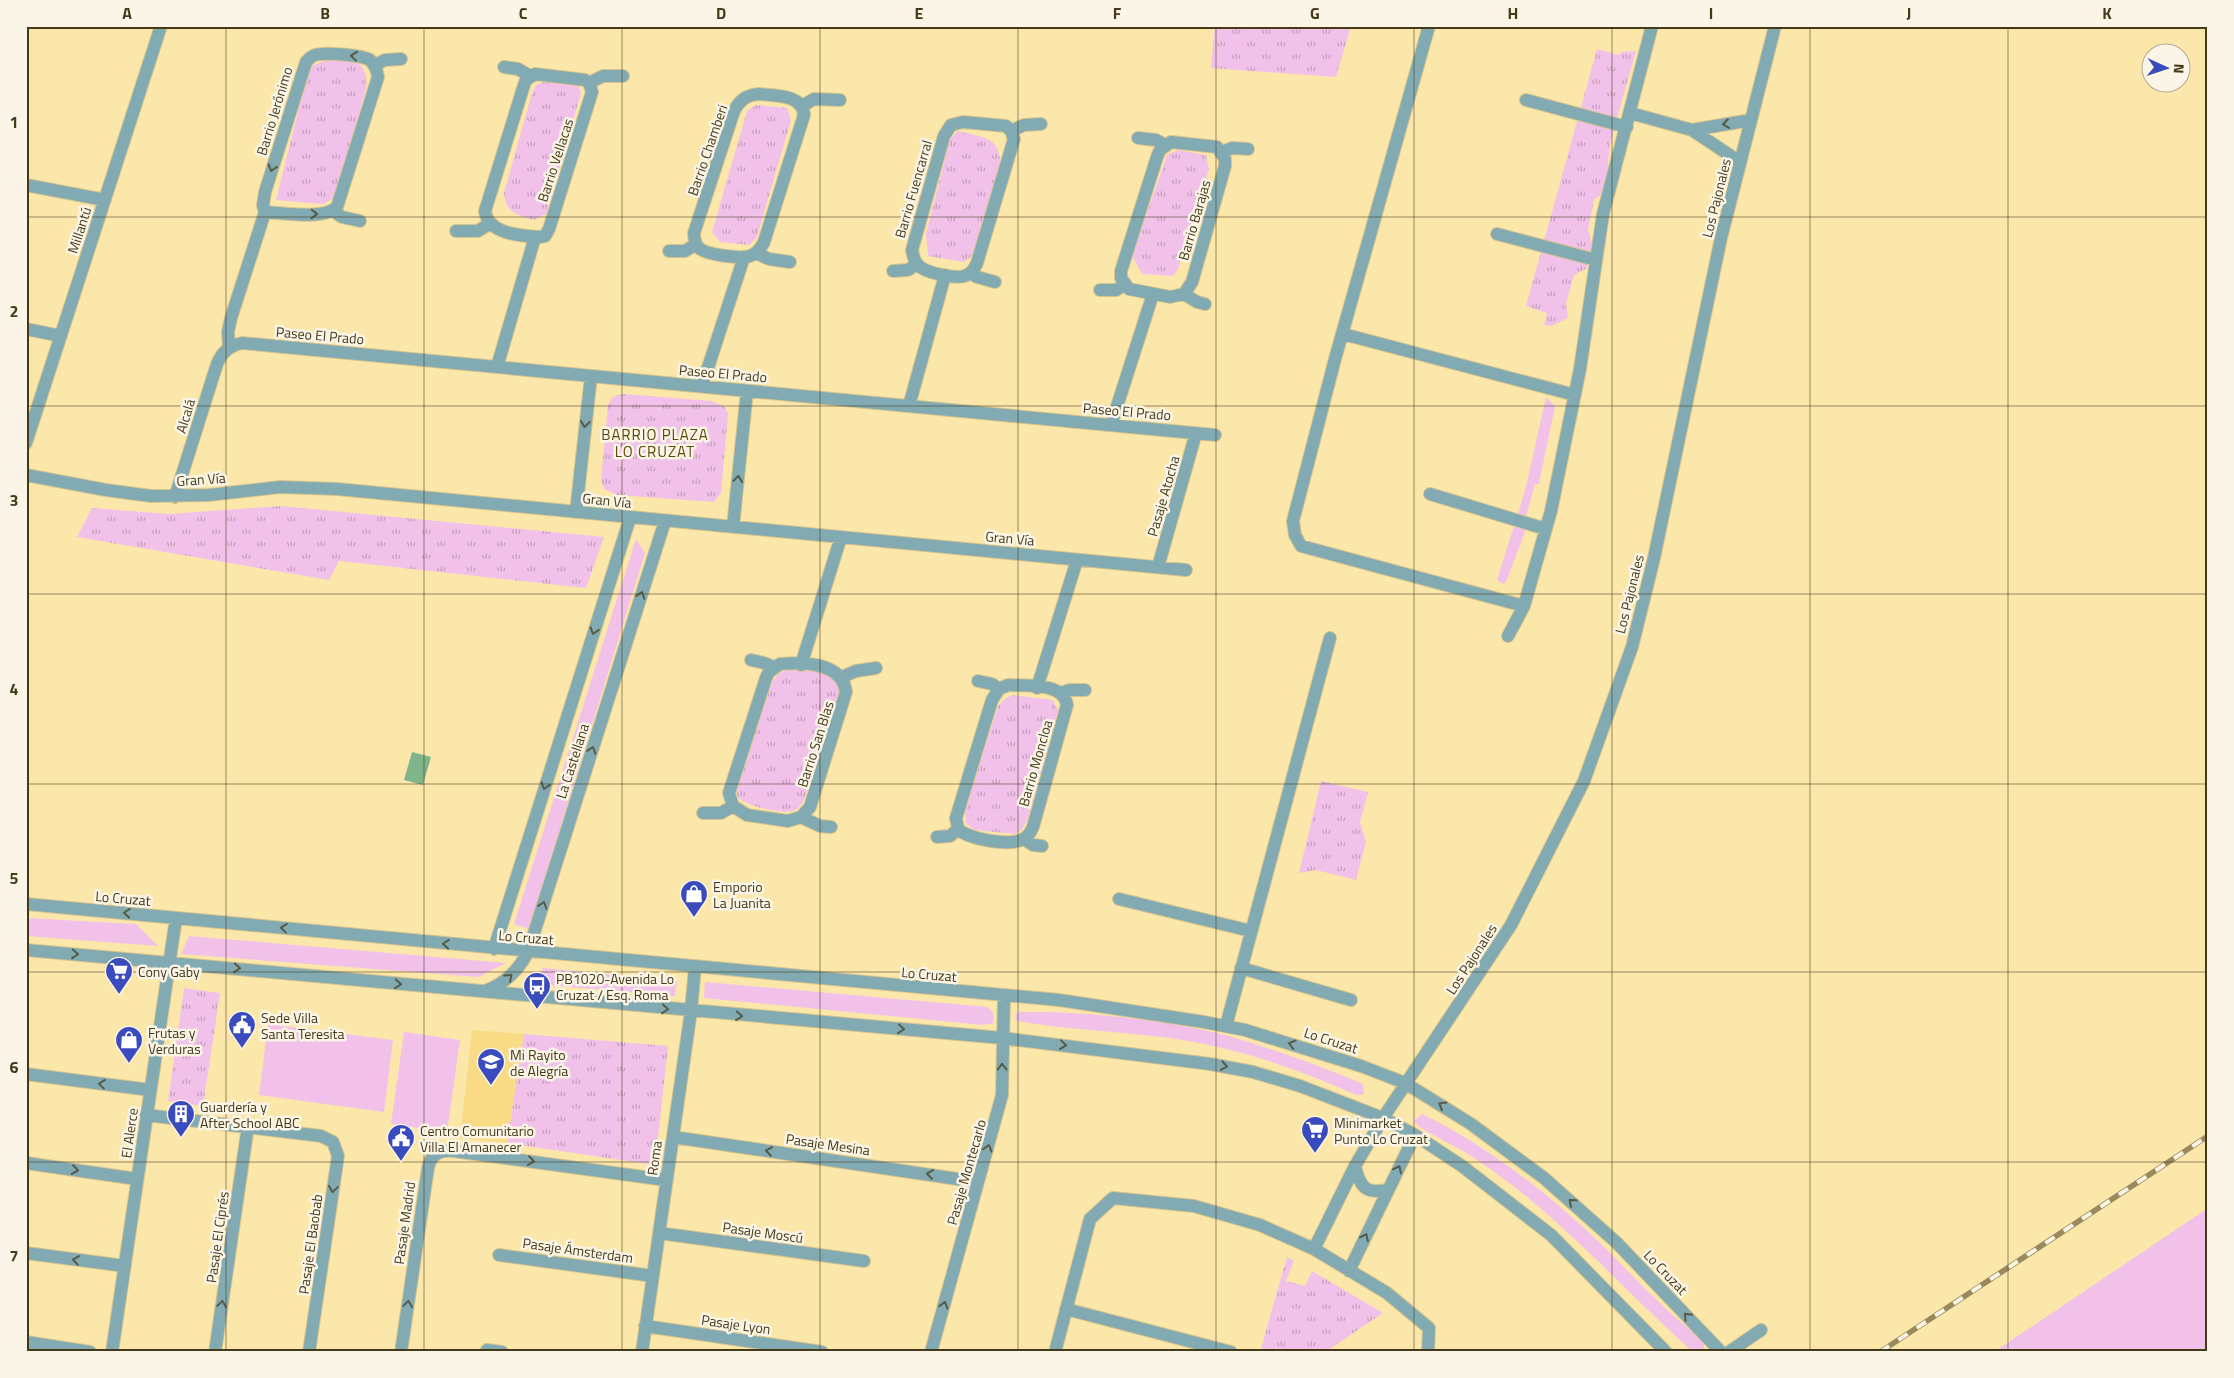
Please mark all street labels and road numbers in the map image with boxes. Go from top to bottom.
street label: Barrio Jerónimo [251,64,297,158]
street label: Barrio Chamberi [682,102,732,198]
street label: Barrio Vellacas [532,116,578,204]
street label: Barrio Fuencarral [889,138,937,240]
street label: Los Pajonales [1696,156,1736,240]
street label: Barrio Barajas [1172,177,1216,263]
street label: Millantú [62,204,96,256]
street label: Paseo El Prado [275,321,365,349]
street label: Paseo El Prado [678,359,768,387]
street label: Alcalá [170,396,200,436]
street label: Paseo El Prado [1082,397,1172,425]
street label: Pasaje Atocha [1141,453,1185,539]
street label: Gran Vía [176,467,226,491]
street label: Gran Vía [581,487,633,513]
street label: Gran Vía [985,525,1035,551]
street label: Los Pajonales [1609,552,1649,636]
street label: Barrio San Blas [791,698,839,790]
street label: Barrio Moncloa [1013,717,1057,809]
street label: La Castellana [550,721,594,801]
street label: Lo Cruzat [95,885,152,911]
street label: Los Pajonales [1440,919,1502,999]
street label: Lo Cruzat [498,924,555,950]
street label: Lo Cruzat [901,961,958,987]
street label: Lo Cruzat [1301,1021,1361,1059]
street label: El Alerce [115,1107,143,1159]
street label: Pasaje Montecarlo [941,1117,991,1227]
street label: Pasaje Mesina [785,1128,871,1160]
street label: Roma [641,1139,667,1177]
street label: Pasaje Madrid [388,1180,420,1266]
street label: Pasaje El Ciprés [200,1190,234,1284]
street label: Pasaje El Baobab [293,1193,327,1295]
street label: Pasaje Moscú [721,1216,805,1248]
street label: Pasaje Ámsterdam [521,1232,635,1268]
street label: Lo Cruzat [1639,1245,1693,1299]
street label: Pasaje Lyon [700,1309,772,1339]

